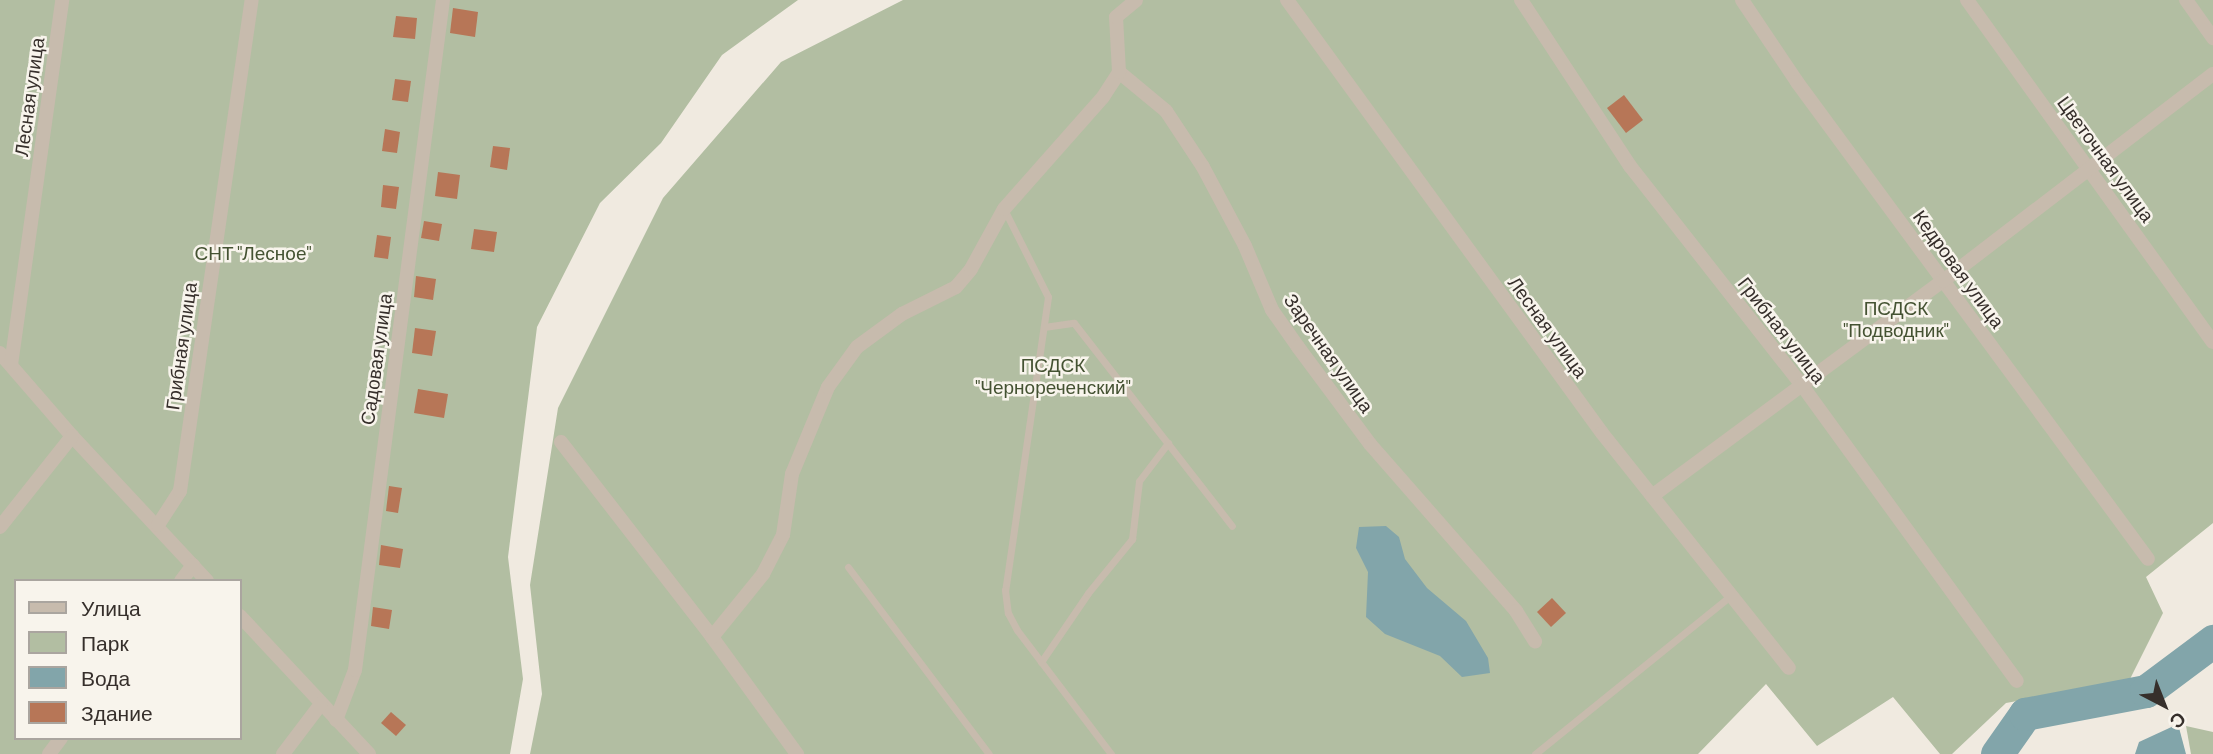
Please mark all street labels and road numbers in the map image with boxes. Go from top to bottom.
street label: Лесная улица [9,36,49,158]
street label: Цветочная улица [2053,92,2159,226]
street label: Кедровая улица [1909,206,2009,332]
street label: Лесная улица [1504,272,1592,382]
street label: Грибная улица [1733,272,1831,388]
street label: Грибная улица [161,281,201,411]
street label: Заречная улица [1280,289,1378,417]
street label: Садовая улица [355,292,397,426]

